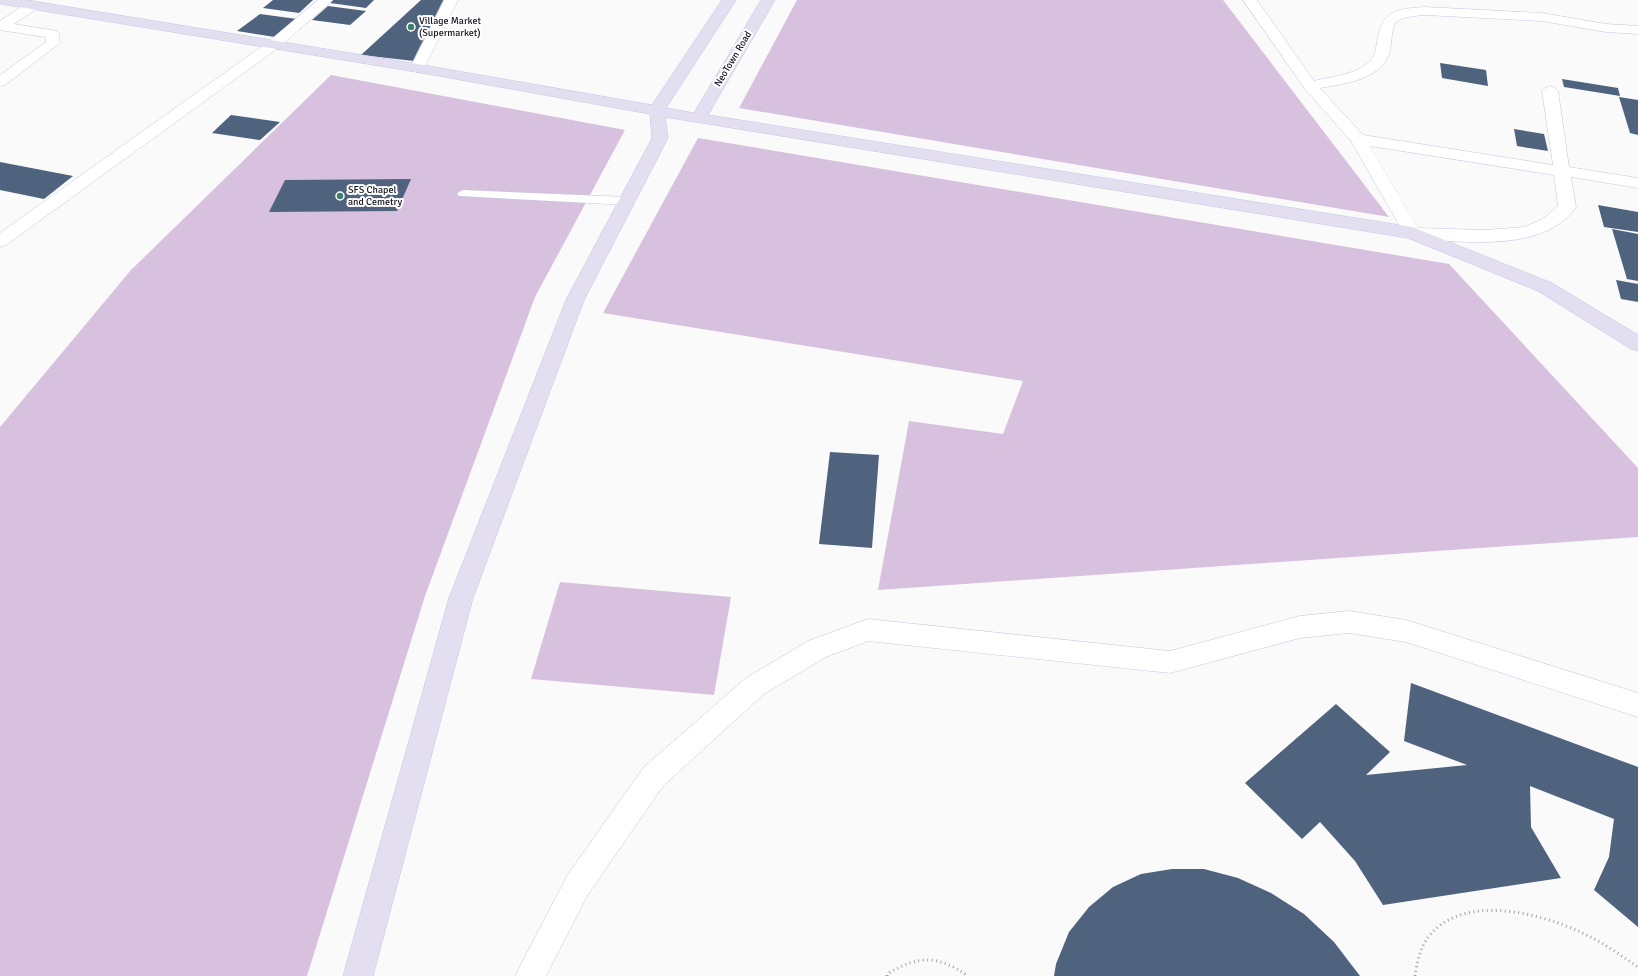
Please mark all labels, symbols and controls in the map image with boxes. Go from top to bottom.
place label: Village Market (Supermarket) [419,15,481,39]
marker: Village Market (Supermarket) [406,22,416,32]
street label: NeoTown Road [712,29,754,89]
place label: SFS Chapel and Cemetry [348,184,402,208]
marker: SFS Chapel and Cemetry [335,191,345,201]

